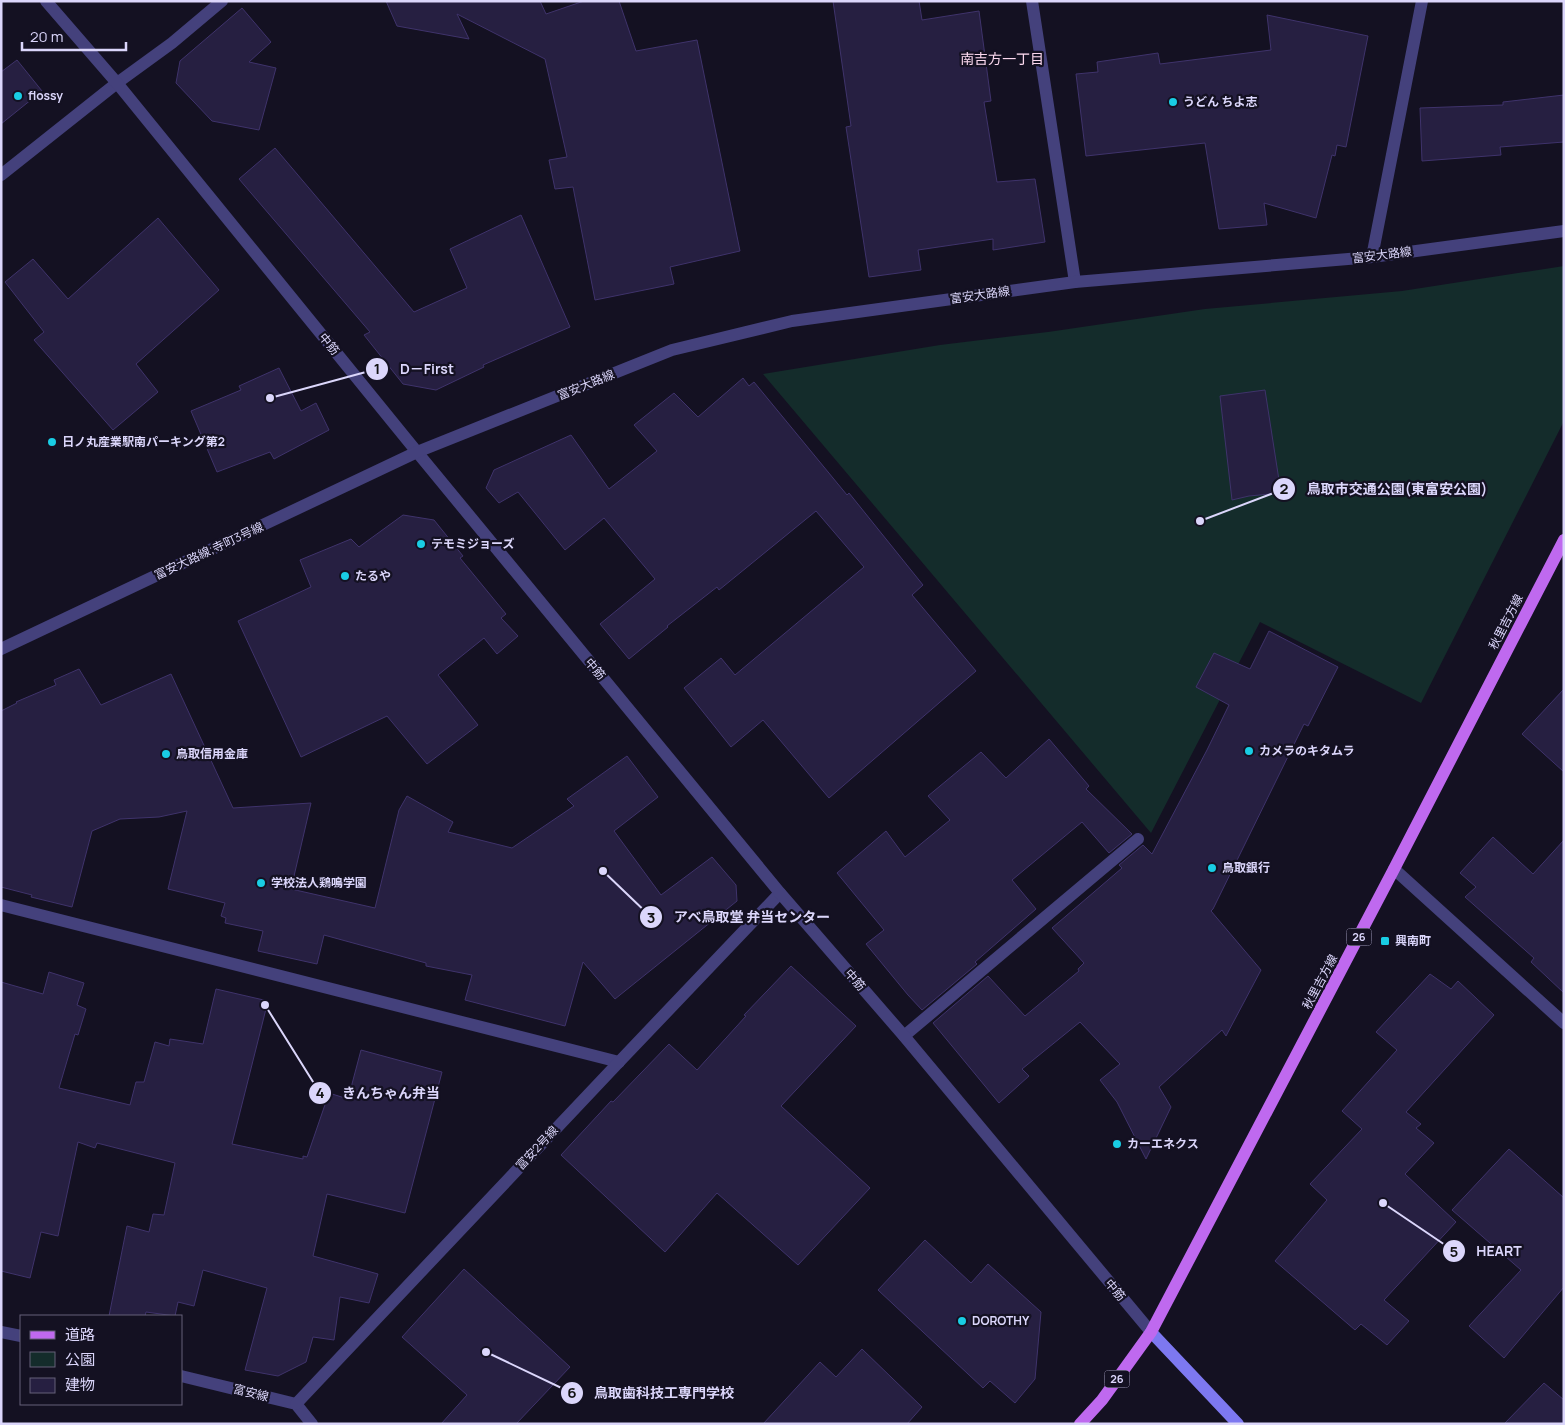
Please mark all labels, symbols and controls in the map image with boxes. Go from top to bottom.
scale bar [22,20,126,52]
text: 20 m [30,26,63,47]
district label: 南吉方一丁目 [960,49,1044,68]
place label: flossy [28,87,63,104]
marker: flossy [12,90,24,102]
place label: うどん ちよ志 [1183,93,1257,110]
marker: うどん ちよ志 [1167,96,1179,108]
street label: 富安大路線 [1351,242,1413,267]
street label: 富安大路線 [949,282,1011,307]
street label: 中筋 [315,329,344,358]
callout: D－First [365,354,464,383]
text: 1 [374,358,380,379]
text: D－First [400,359,454,378]
street label: 富安大路線 [555,365,617,404]
place label: 日ノ丸産業駅南パーキング第2 [62,433,225,450]
marker: 日ノ丸産業駅南パーキング第2 [46,436,58,448]
callout: 鳥取市交通公園(東富安公園) [1271,474,1497,503]
text: 2 [1280,478,1289,499]
text: 鳥取市交通公園(東富安公園) [1307,479,1487,498]
street label: 富安大路線;寺町3号線 [152,518,266,583]
place label: テモミジョーズ [431,535,514,552]
marker: テモミジョーズ [415,538,427,550]
place label: たるや [355,567,391,584]
marker: たるや [339,570,351,582]
street label: 秋里吉方線 [1484,591,1527,652]
street label: 中筋 [581,654,610,683]
place label: カメラのキタムラ [1259,742,1354,759]
place label: 鳥取信用金庫 [176,745,248,762]
marker: カメラのキタムラ [1243,745,1255,757]
marker: 鳥取信用金庫 [160,748,172,760]
place label: 鳥取銀行 [1222,859,1270,876]
marker: 鳥取銀行 [1206,862,1218,874]
place label: 学校法人鶏鳴学園 [271,874,367,891]
marker: 学校法人鶏鳴学園 [255,877,267,889]
callout: アベ鳥取堂 弁当センター [638,903,840,932]
text: 3 [647,907,655,928]
text: アベ鳥取堂 弁当センター [674,907,830,926]
road number: 26 [1346,929,1372,946]
place label: 興南町 [1395,932,1431,949]
marker: 興南町 [1379,935,1391,947]
street label: 秋里吉方線 [1298,951,1341,1012]
street label: 中筋 [841,965,870,994]
callout: きんちゃん弁当 [307,1078,450,1107]
text: 4 [315,1082,325,1103]
text: きんちゃん弁当 [342,1083,440,1102]
street label: 富安2号線 [512,1122,562,1174]
place label: カーエネクス [1127,1135,1199,1152]
marker: カーエネクス [1111,1138,1123,1150]
callout: HEART [1441,1237,1532,1266]
text: 5 [1450,1241,1459,1262]
text: HEART [1476,1241,1522,1260]
street label: 中筋 [1101,1275,1130,1304]
place label: DOROTHY [972,1312,1030,1329]
legend [20,1315,182,1405]
marker: DOROTHY [956,1315,968,1327]
text: 道路 [65,1324,95,1345]
text: 公園 [65,1349,95,1370]
road number: 26 [1104,1370,1130,1388]
text: 建物 [65,1374,95,1395]
callout: 鳥取歯科技工専門学校 [559,1378,744,1407]
street label: 富安線 [232,1380,271,1405]
text: 6 [567,1382,577,1403]
text: 鳥取歯科技工専門学校 [594,1383,734,1402]

